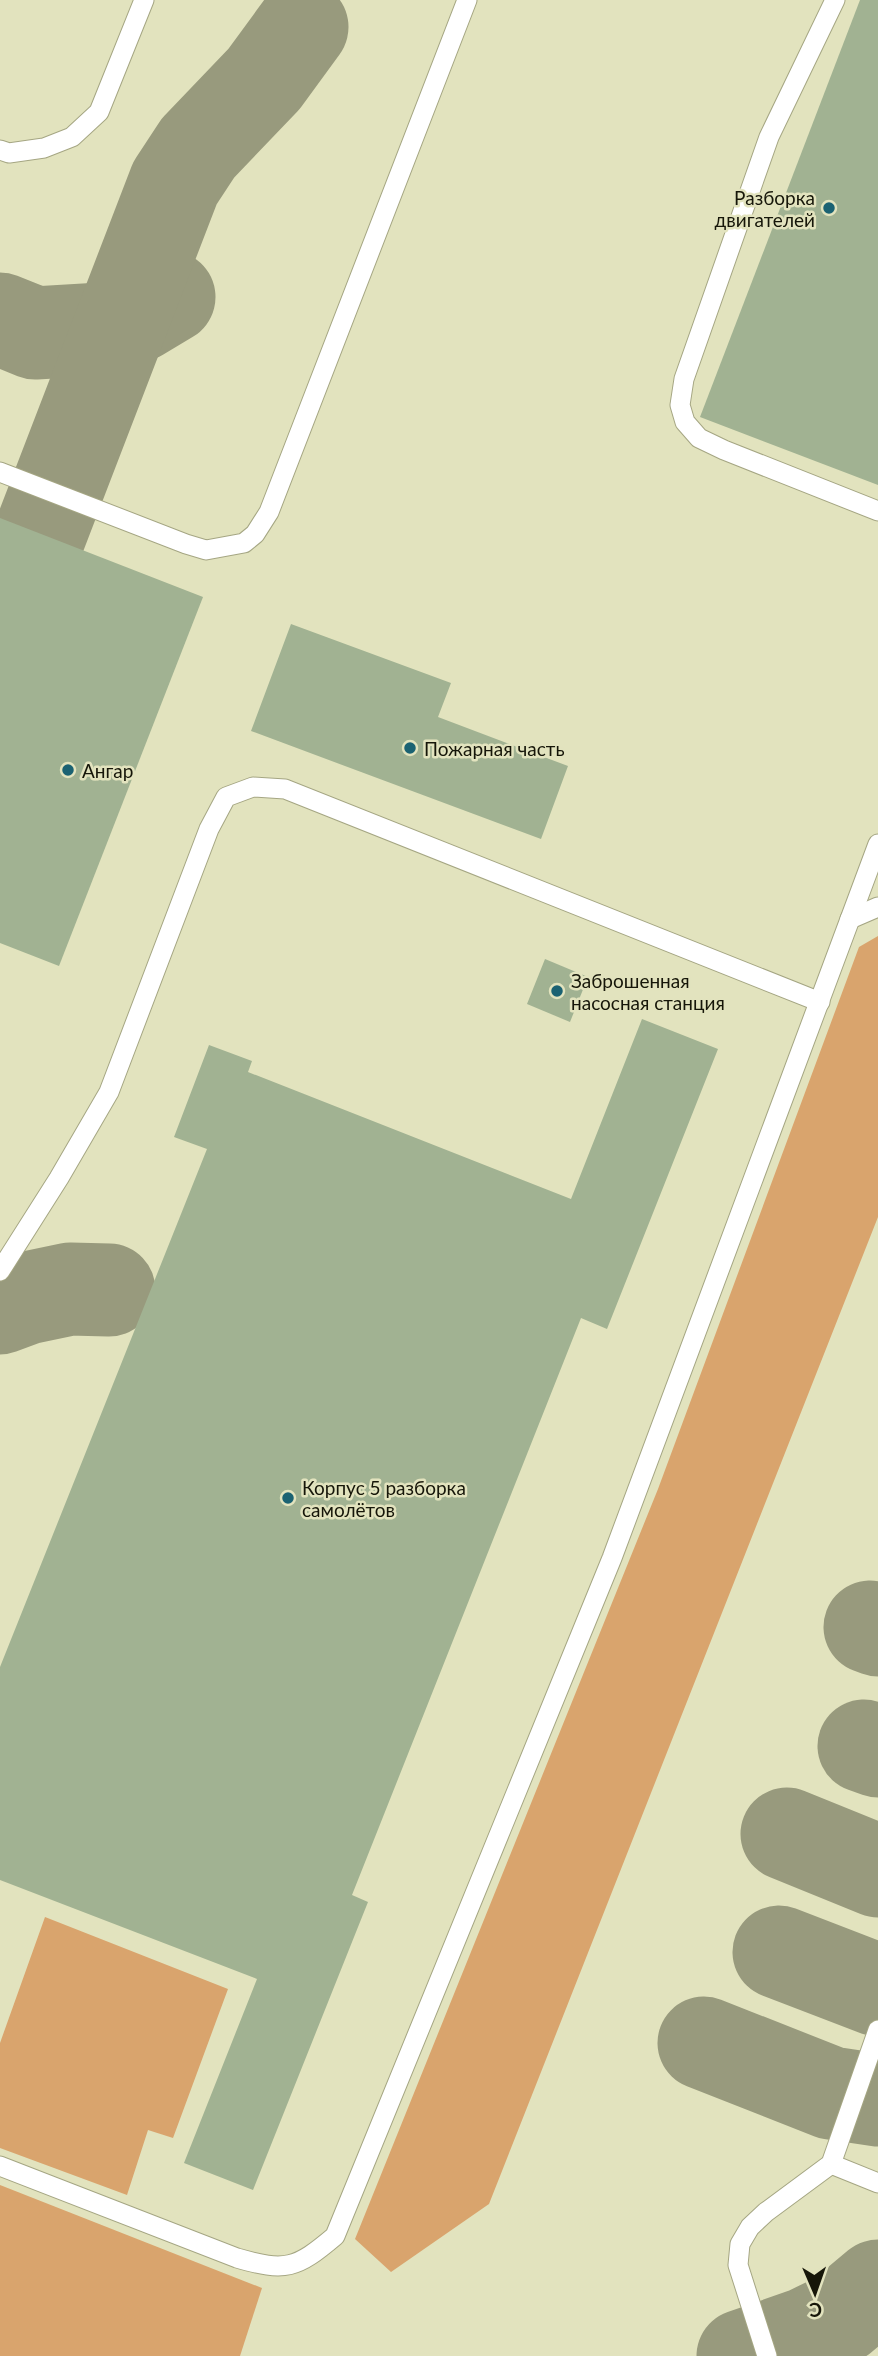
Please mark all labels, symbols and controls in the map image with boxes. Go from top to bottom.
place label: Разборка двигателей [715,186,815,231]
marker: Разборка двигателей [821,200,837,216]
place label: Пожарная часть [424,737,565,760]
marker: Пожарная часть [402,740,418,756]
place label: Ангар [82,759,133,782]
marker: Ангар [60,762,76,778]
place label: Заброшенная насосная станция [571,969,725,1014]
marker: Заброшенная насосная станция [549,983,565,999]
place label: Корпус 5 разборка самолётов [302,1476,466,1521]
marker: Корпус 5 разборка самолётов [280,1490,296,1506]
north arrow [780,2258,850,2328]
text: С [809,2299,822,2322]

